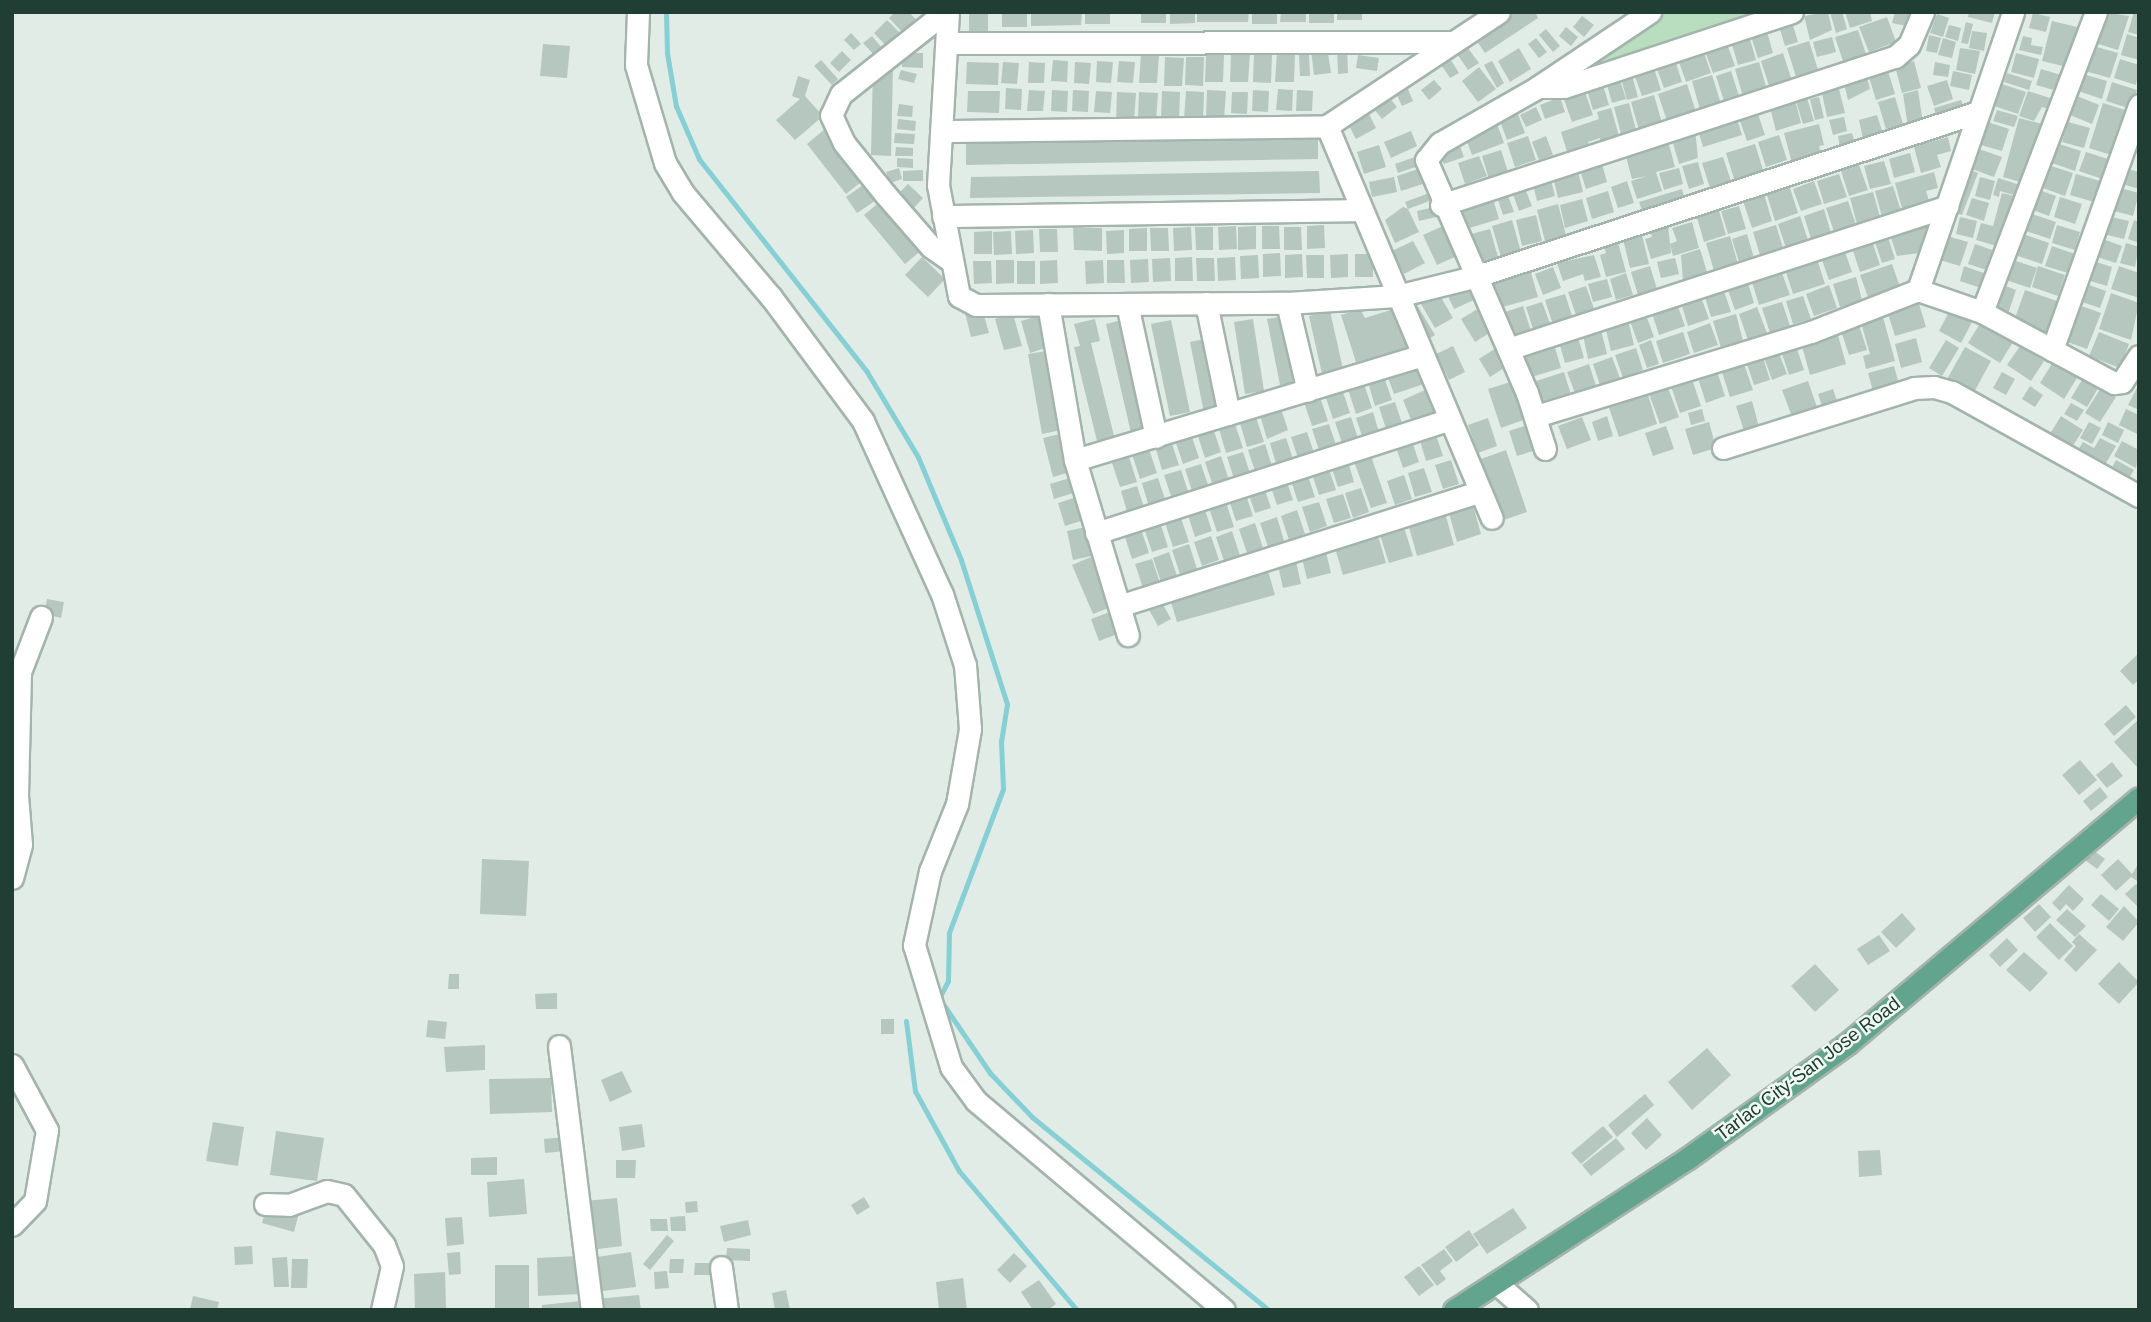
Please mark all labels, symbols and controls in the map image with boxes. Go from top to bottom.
street label: Tarlac City-San Jose Road [1711,992,1905,1146]

